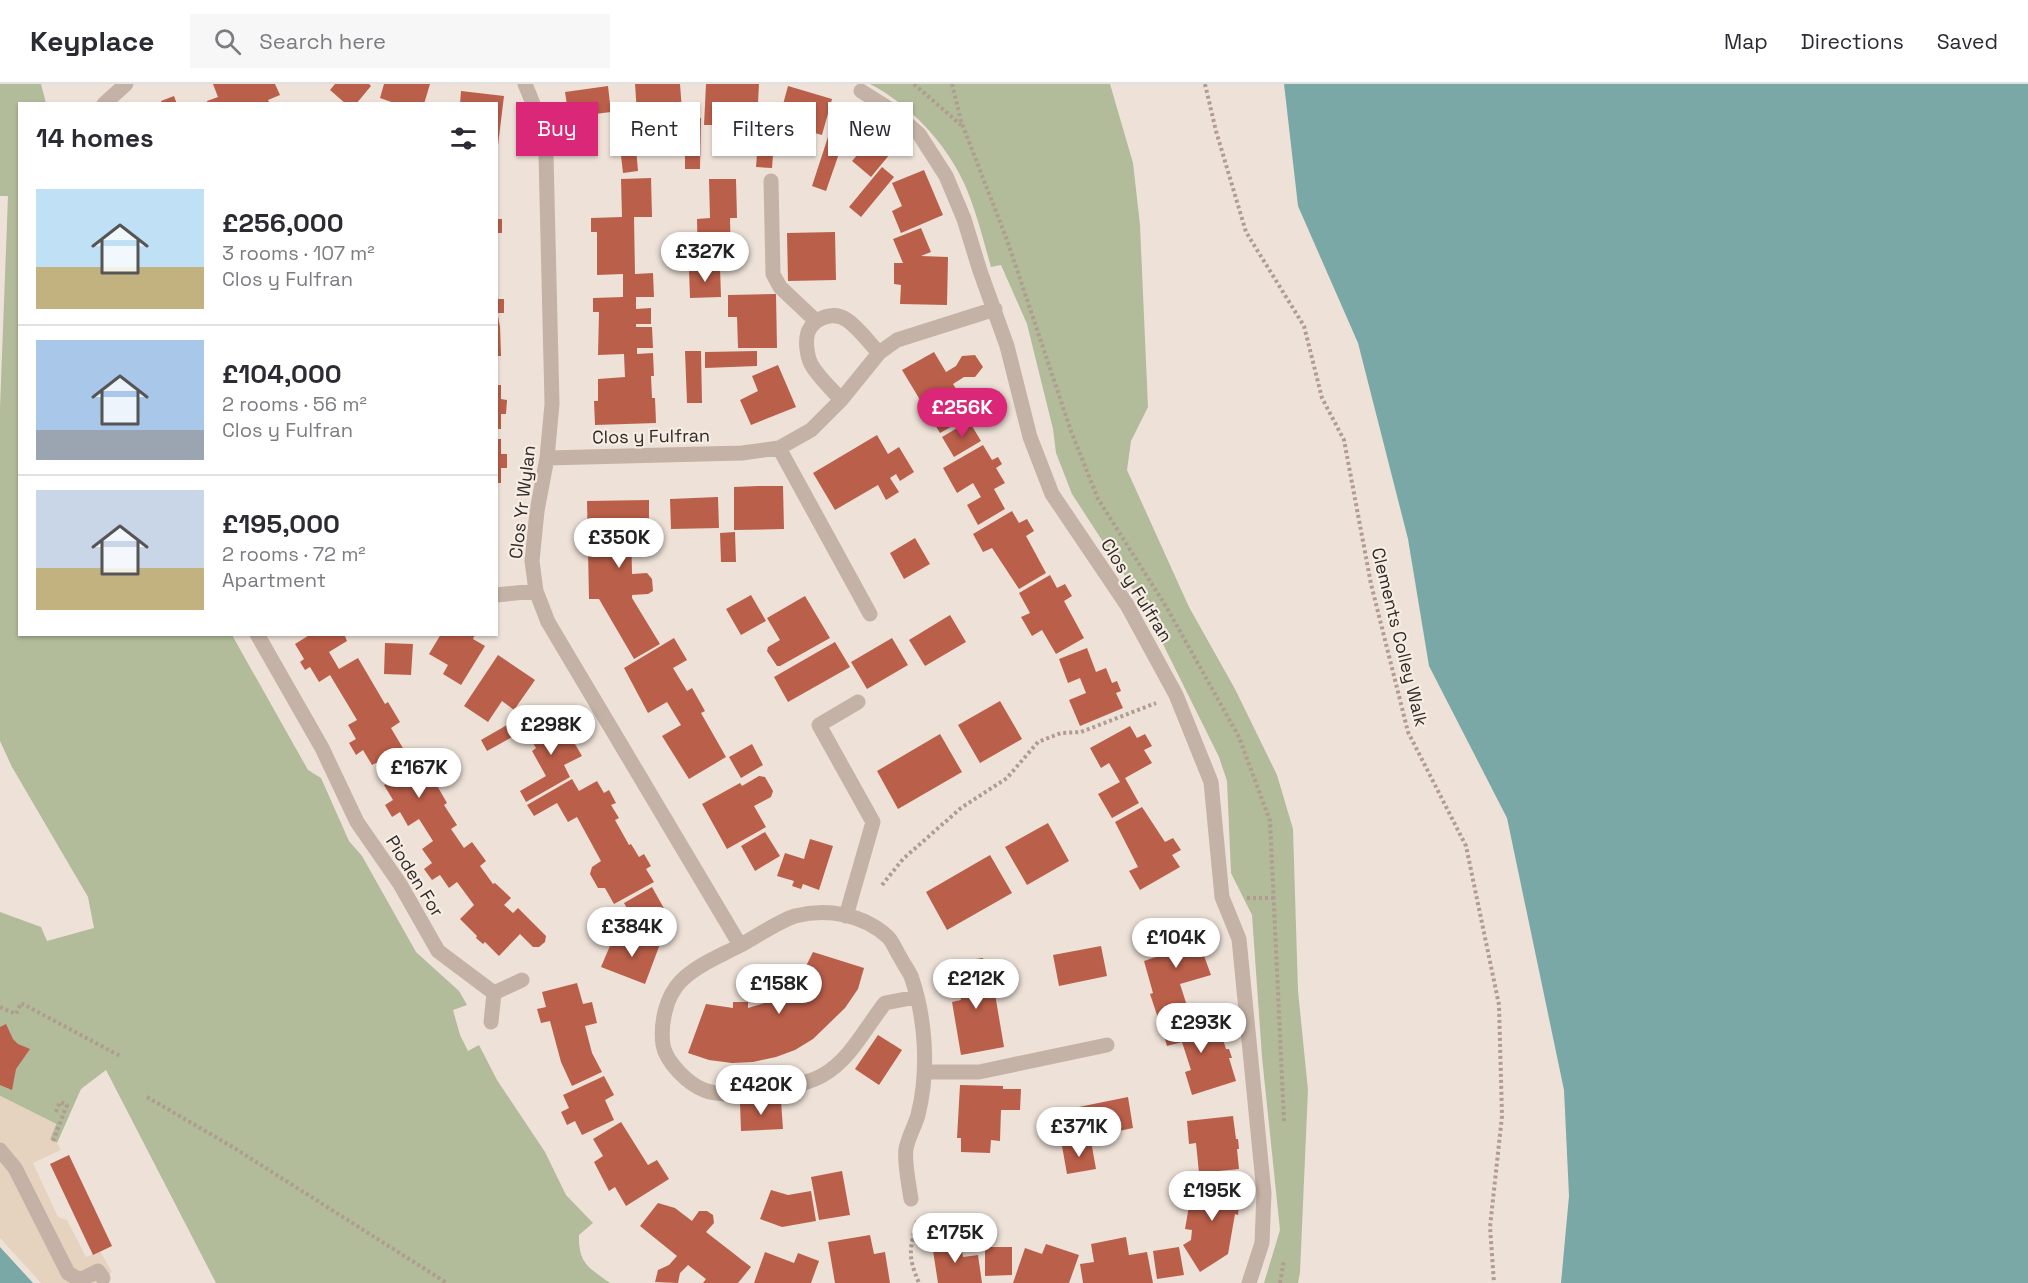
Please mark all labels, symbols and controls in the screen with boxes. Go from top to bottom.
search box [190,14,610,68]
text: Keyplace [30,23,154,59]
icon: search [211,25,244,58]
text: Search here [259,27,386,55]
text: Map [1724,28,1768,55]
text: Directions [1801,28,1904,55]
text: Saved [1937,28,1998,55]
chip: Buy [516,102,598,156]
chip: Rent [610,102,700,156]
chip: Filters [712,102,816,156]
chip: New [828,102,913,156]
text: 14 homes [36,121,154,155]
icon: filters [447,122,480,155]
text: £256,000 [222,206,344,240]
icon: home [84,213,156,285]
pin: £327K [663,232,747,283]
text: £327K [675,238,735,264]
text: 3 rooms · 107 m² [222,240,375,266]
text: Clos y Fulfran [222,266,353,292]
text: £104,000 [222,357,342,391]
icon: home [84,364,156,436]
pin: £256K [920,388,1004,439]
text: 2 rooms · 56 m² [222,391,367,417]
text: £256K [931,394,993,420]
text: Clos y Fulfran [222,417,353,443]
street label: Clos y Fulfran [592,423,710,449]
street label: Clos Yr Wylan [504,444,540,560]
text: £195,000 [222,507,340,541]
icon: home [84,514,156,586]
pin: £350K [577,518,661,569]
text: £350K [588,524,650,550]
street label: Clos y Fulfran [1096,534,1178,646]
text: 2 rooms · 72 m² [222,541,366,567]
street label: Clements Colley Walk [1367,545,1433,729]
text: Apartment [222,567,326,593]
pin: £298K [509,705,593,756]
text: £298K [520,711,582,737]
pin: £167K [377,748,461,799]
text: £167K [390,754,448,780]
street label: Pioden For [381,831,449,921]
pin: £384K [590,907,674,958]
text: £384K [601,913,663,939]
pin: £104K [1134,918,1218,969]
text: £104K [1146,924,1206,950]
pin: £212K [934,959,1018,1010]
pin: £158K [737,964,821,1015]
text: £212K [947,965,1005,991]
text: £158K [750,970,808,996]
pin: £293K [1159,1003,1243,1054]
text: £293K [1170,1009,1232,1035]
pin: £420K [719,1065,803,1116]
text: £420K [730,1071,792,1097]
pin: £371K [1037,1107,1121,1158]
text: £371K [1050,1113,1108,1139]
pin: £195K [1170,1171,1254,1222]
text: £195K [1183,1177,1241,1203]
pin: £175K [913,1213,997,1264]
text: £175K [926,1219,984,1245]

